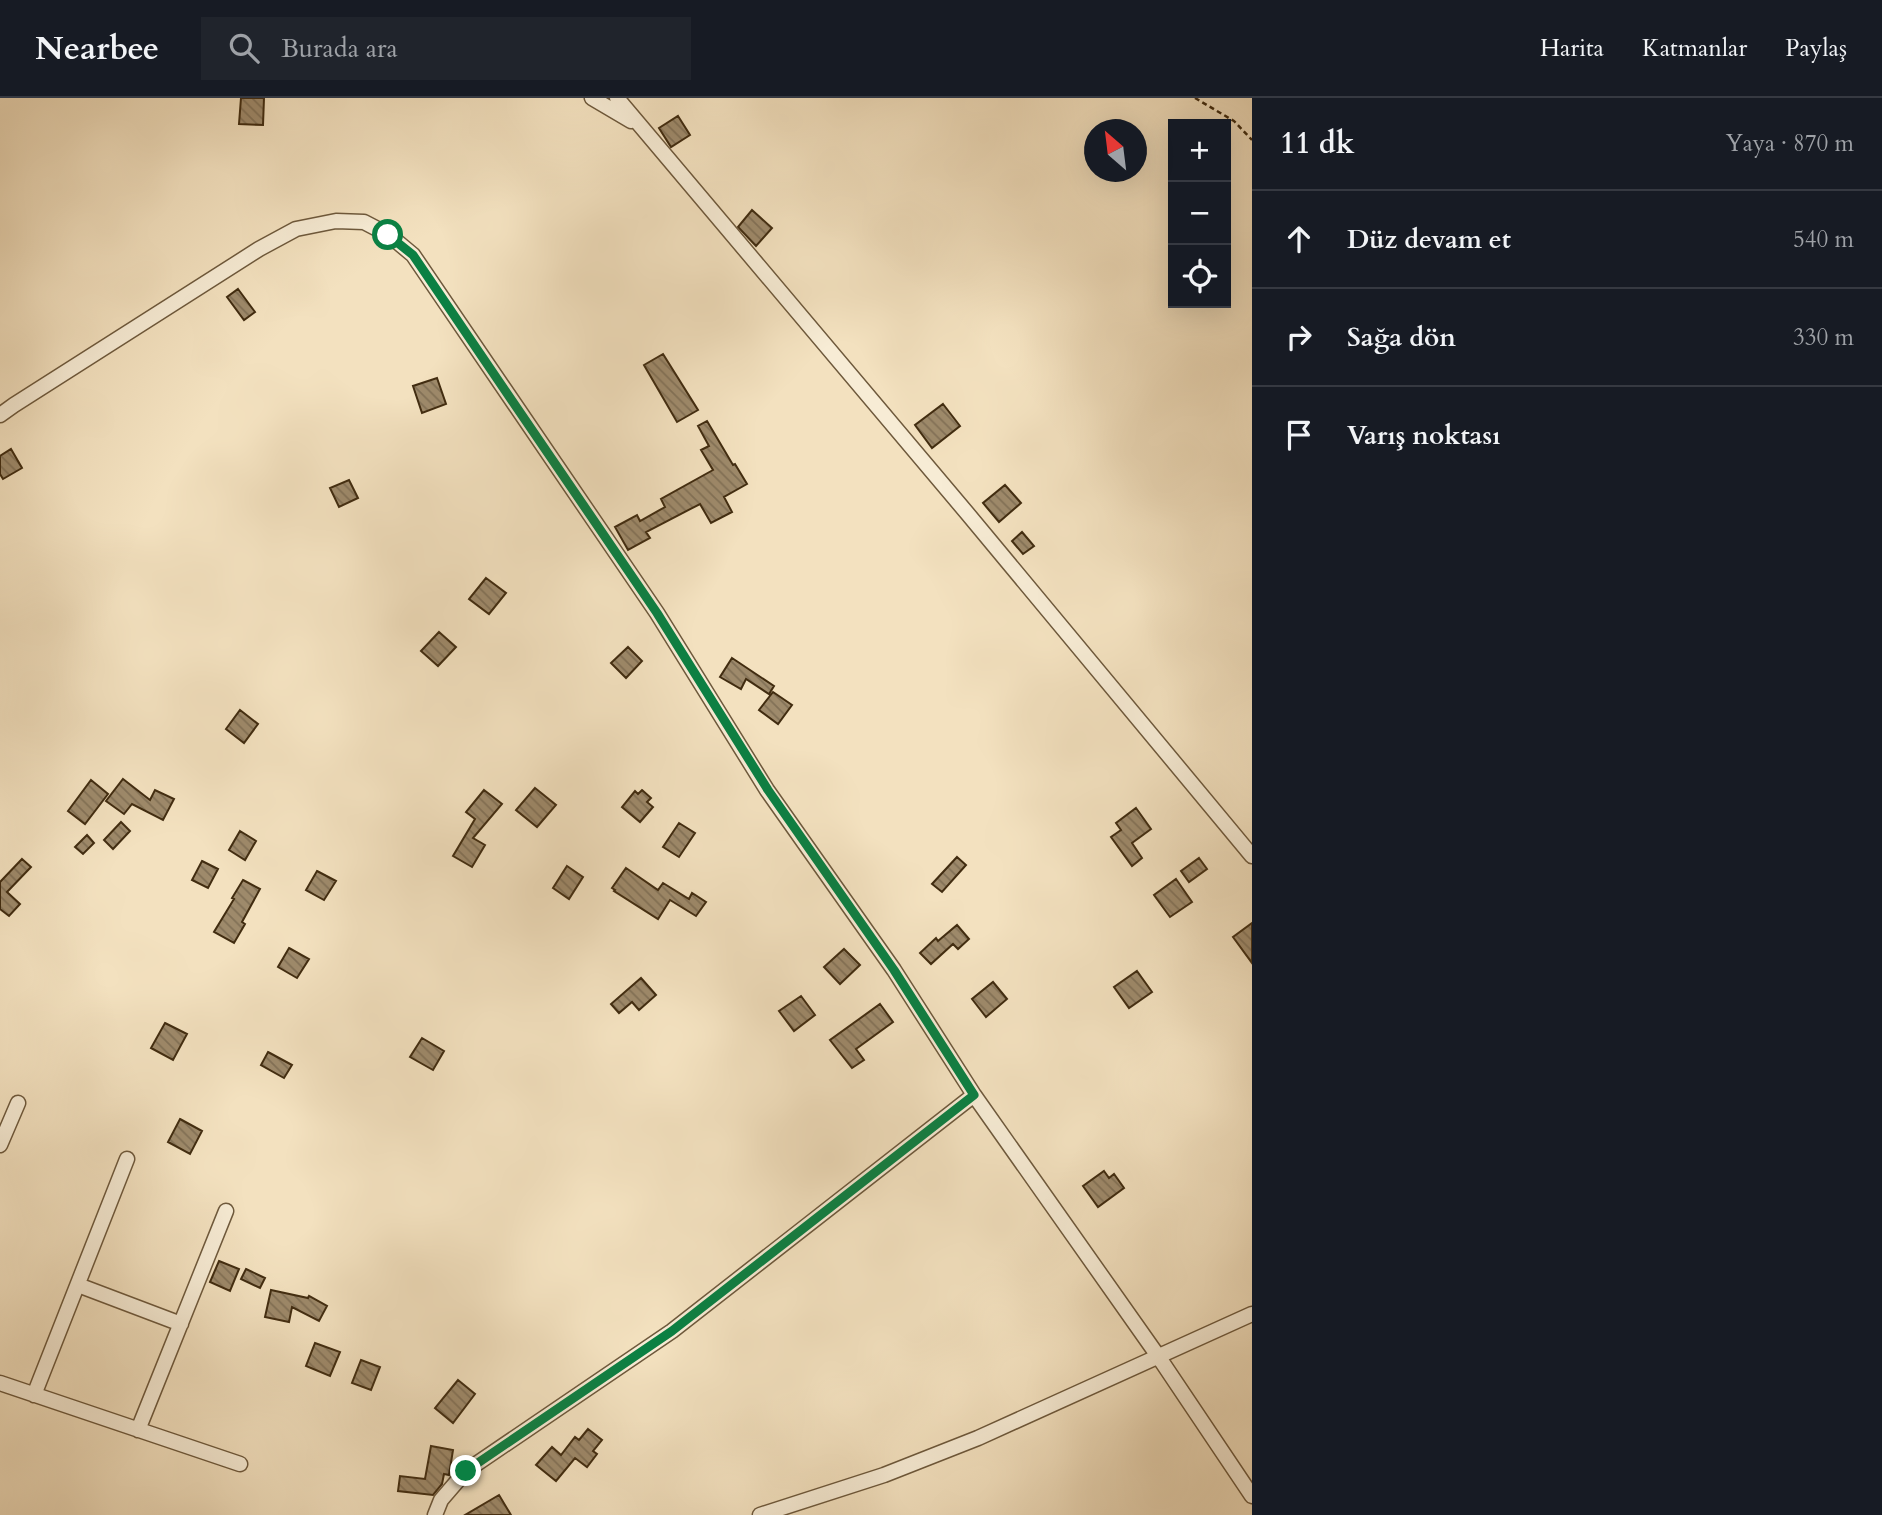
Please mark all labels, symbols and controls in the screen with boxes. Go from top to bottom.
search box [201,17,691,80]
text: Nearbee [35,26,159,71]
icon: search [225,29,263,67]
text: Burada ara [281,31,398,66]
text: Harita [1540,32,1604,65]
text: Katmanlar [1642,32,1747,65]
text: Paylaş [1785,32,1847,65]
north arrow [1084,119,1147,182]
map controls [1168,119,1231,308]
button: + [1168,119,1231,182]
text: 11 dk [1280,123,1355,164]
text: Yaya · 870 m [1726,128,1854,159]
button: − [1168,182,1231,245]
route start [372,219,403,250]
icon: ahead [1280,220,1318,258]
text: Düz devam et [1347,222,1511,257]
text: 540 m [1793,224,1854,255]
button: locate [1168,245,1231,308]
icon: right [1280,318,1318,356]
text: Sağa dön [1347,320,1456,355]
text: 330 m [1793,322,1854,353]
icon: arrive [1280,416,1318,454]
text: Varış noktası [1347,418,1500,453]
route end [450,1455,481,1486]

